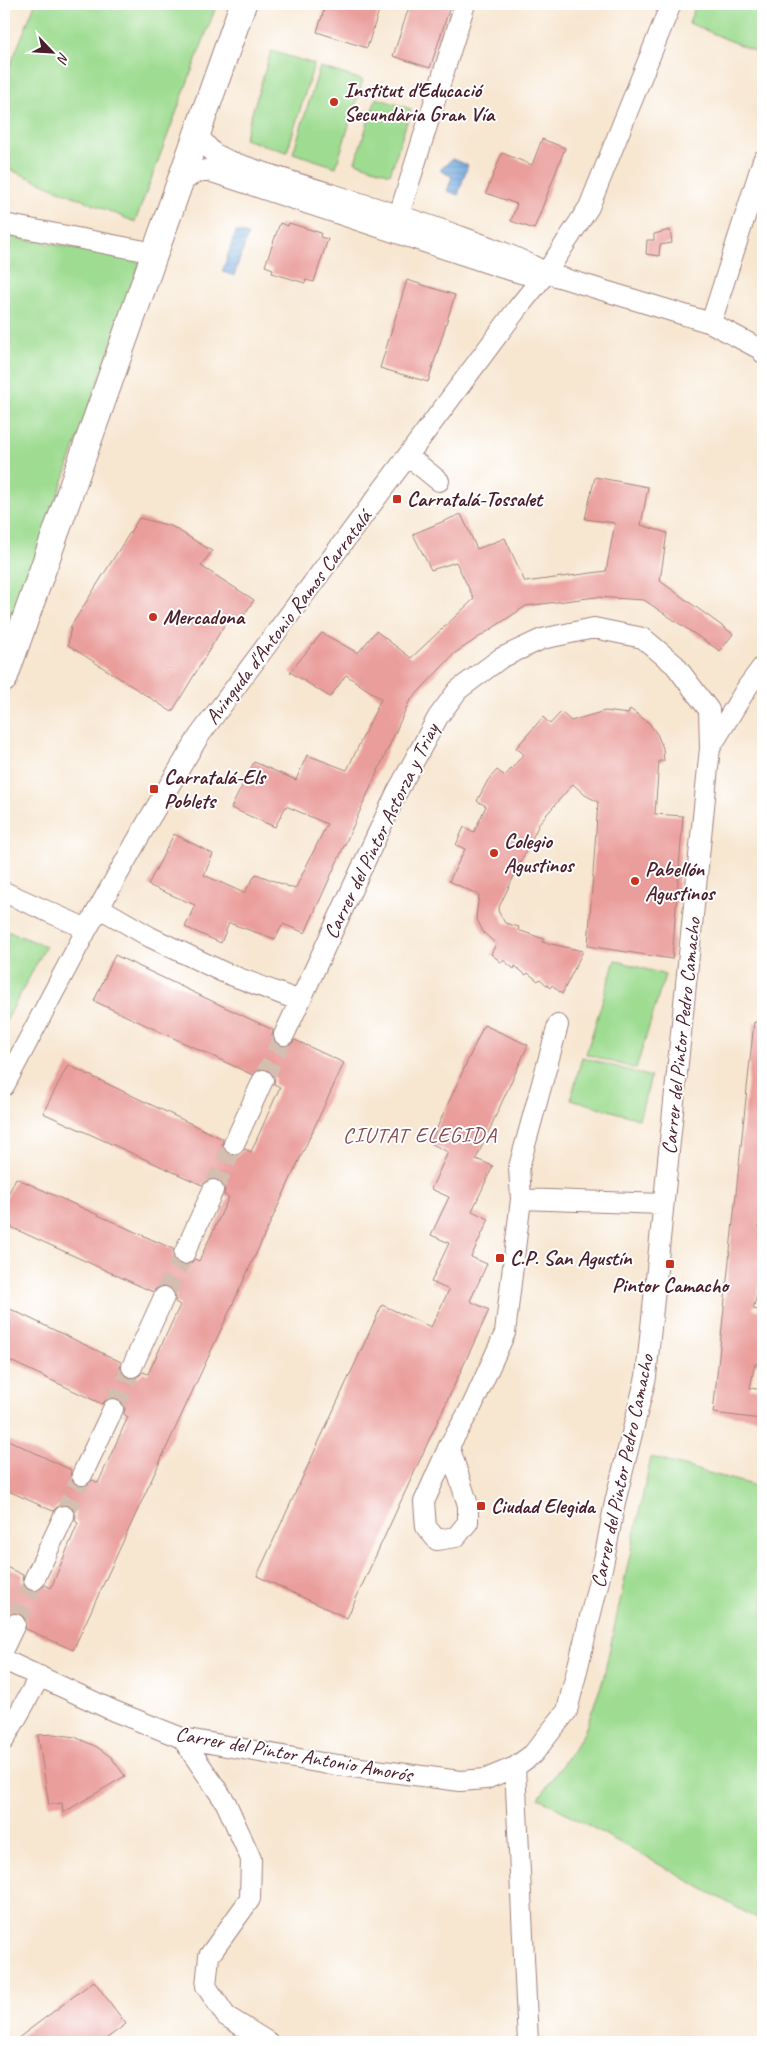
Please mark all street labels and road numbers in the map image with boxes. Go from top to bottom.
street label: Avinguda d'Antonio Ramos Carratalá [199,503,378,729]
street label: Carrer del Pintor Astorza y Triay [318,717,445,943]
street label: Carrer del Pintor Pedro Camacho [656,915,707,1156]
street label: Carrer del Pintor Pedro Camacho [585,1351,660,1590]
street label: Carrer del Pintor Antonio Amorós [174,1720,416,1788]

